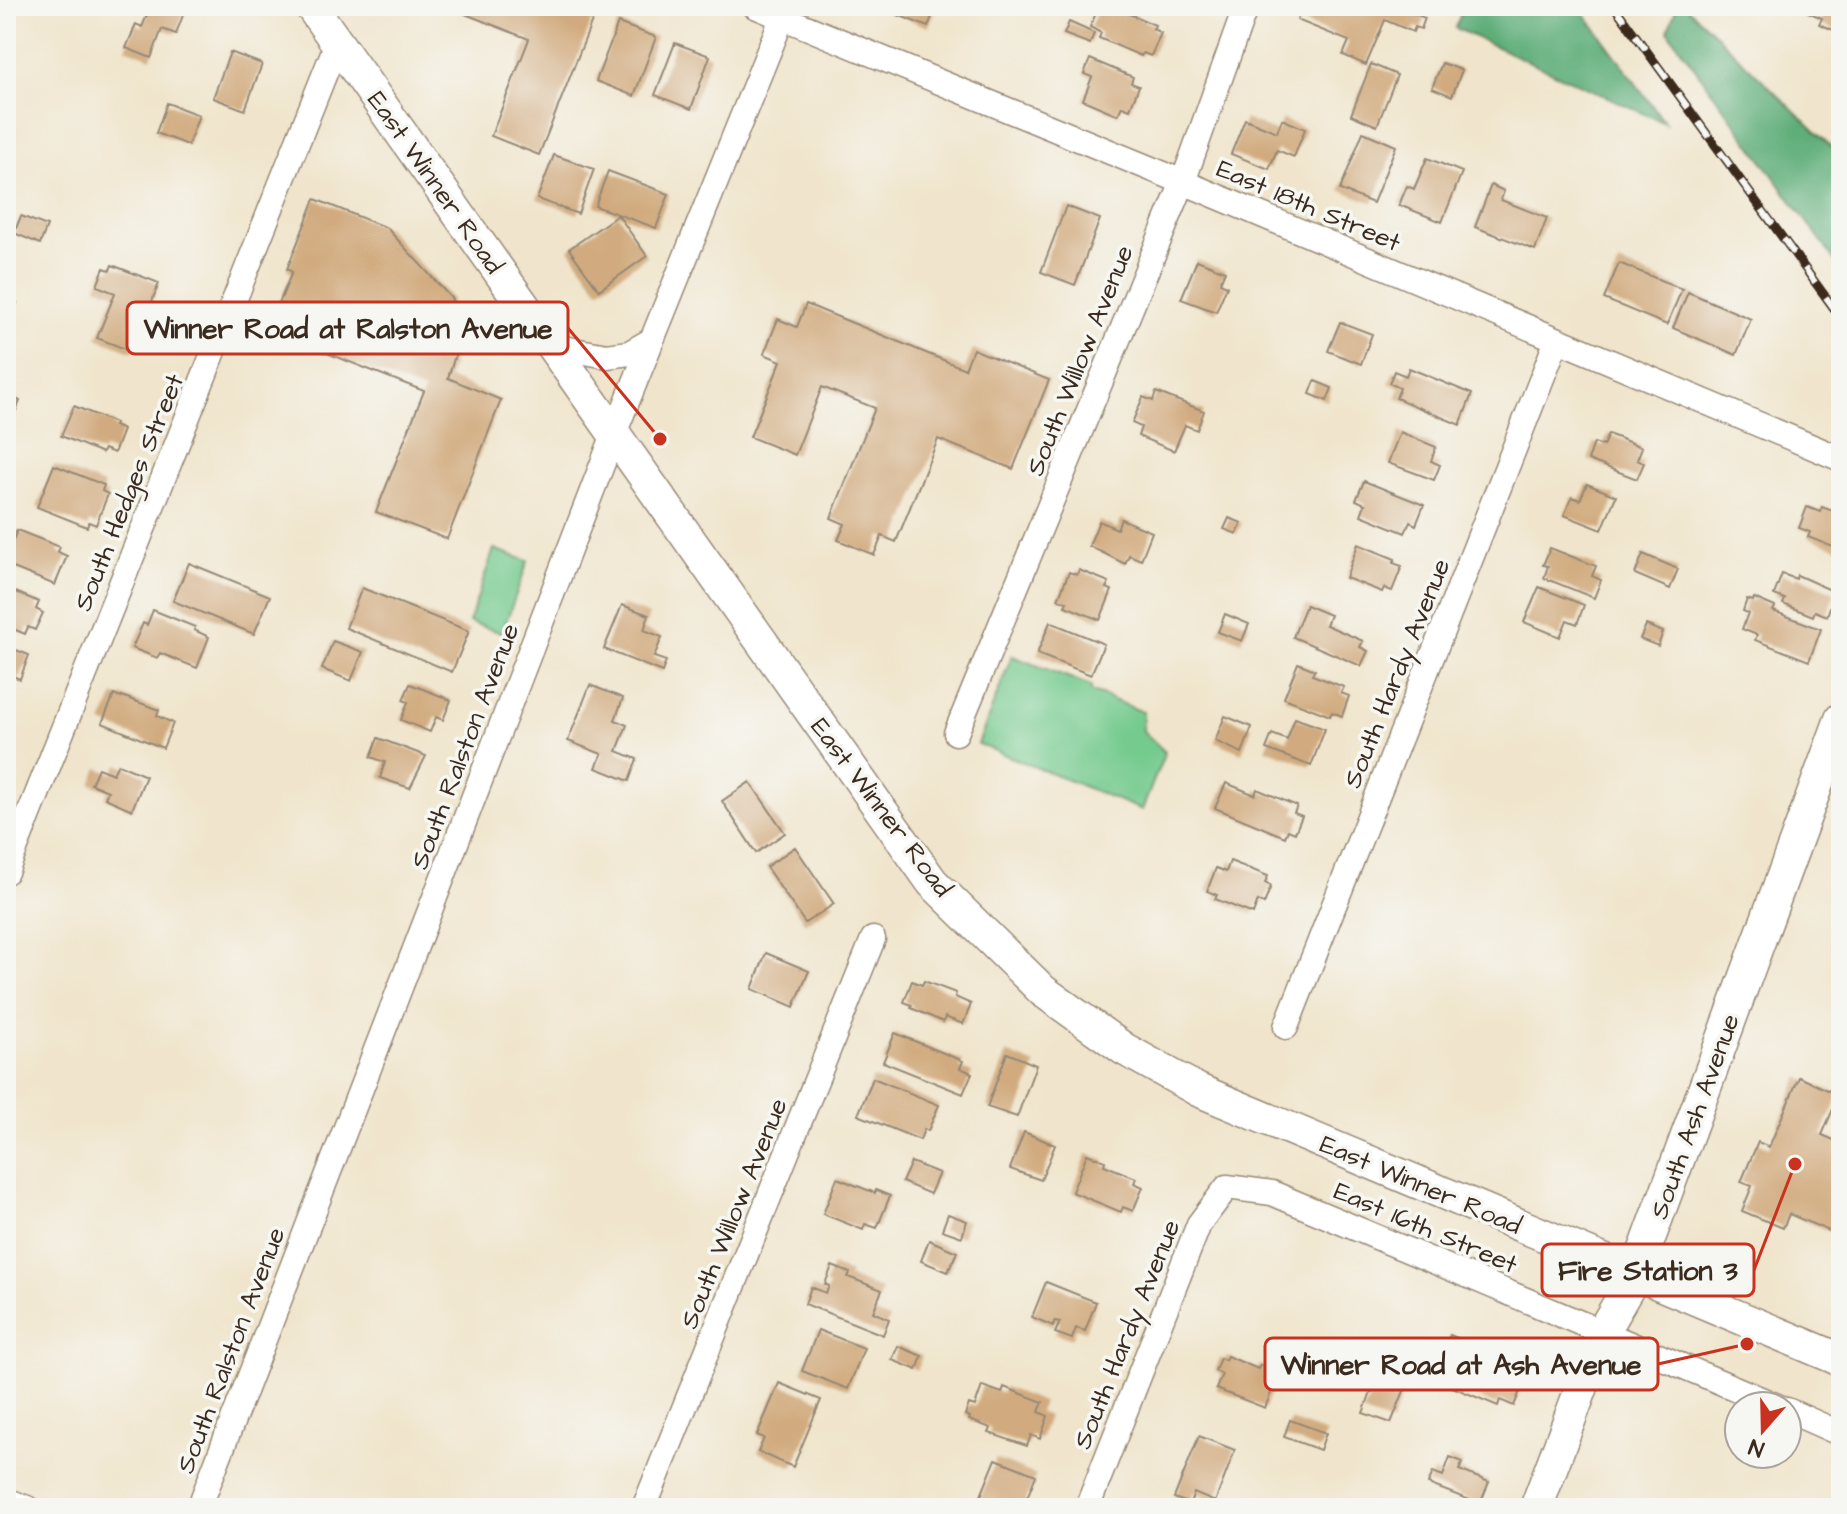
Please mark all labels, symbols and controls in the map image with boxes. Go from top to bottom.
street label: East Winner Road [359,84,512,281]
street label: East 18th Street [1211,151,1407,261]
street label: South Willow Avenue [1017,240,1143,481]
callout: Winner Road at Ralston Avenue [127,302,568,354]
text: Winner Road at Ralston Avenue [143,310,552,349]
street label: South Hedges Street [65,368,195,617]
street label: South Hardy Avenue [1335,553,1461,794]
street label: South Ralston Avenue [401,618,528,874]
street label: East Winner Road [802,711,960,904]
street label: South Ash Avenue [1641,1009,1749,1224]
street label: South Willow Avenue [671,1093,797,1334]
street label: East Winner Road [1314,1126,1527,1244]
street label: East 16th Street [1328,1173,1523,1283]
street label: South Hardy Avenue [1065,1214,1191,1455]
street label: South Ralston Avenue [167,1222,294,1478]
callout: Fire Station 3 [1542,1244,1754,1296]
text: Fire Station 3 [1558,1252,1739,1291]
callout: Winner Road at Ash Avenue [1265,1338,1658,1390]
text: Winner Road at Ash Avenue [1280,1346,1641,1385]
north arrow [1723,1390,1803,1470]
text: N [1745,1430,1768,1464]

